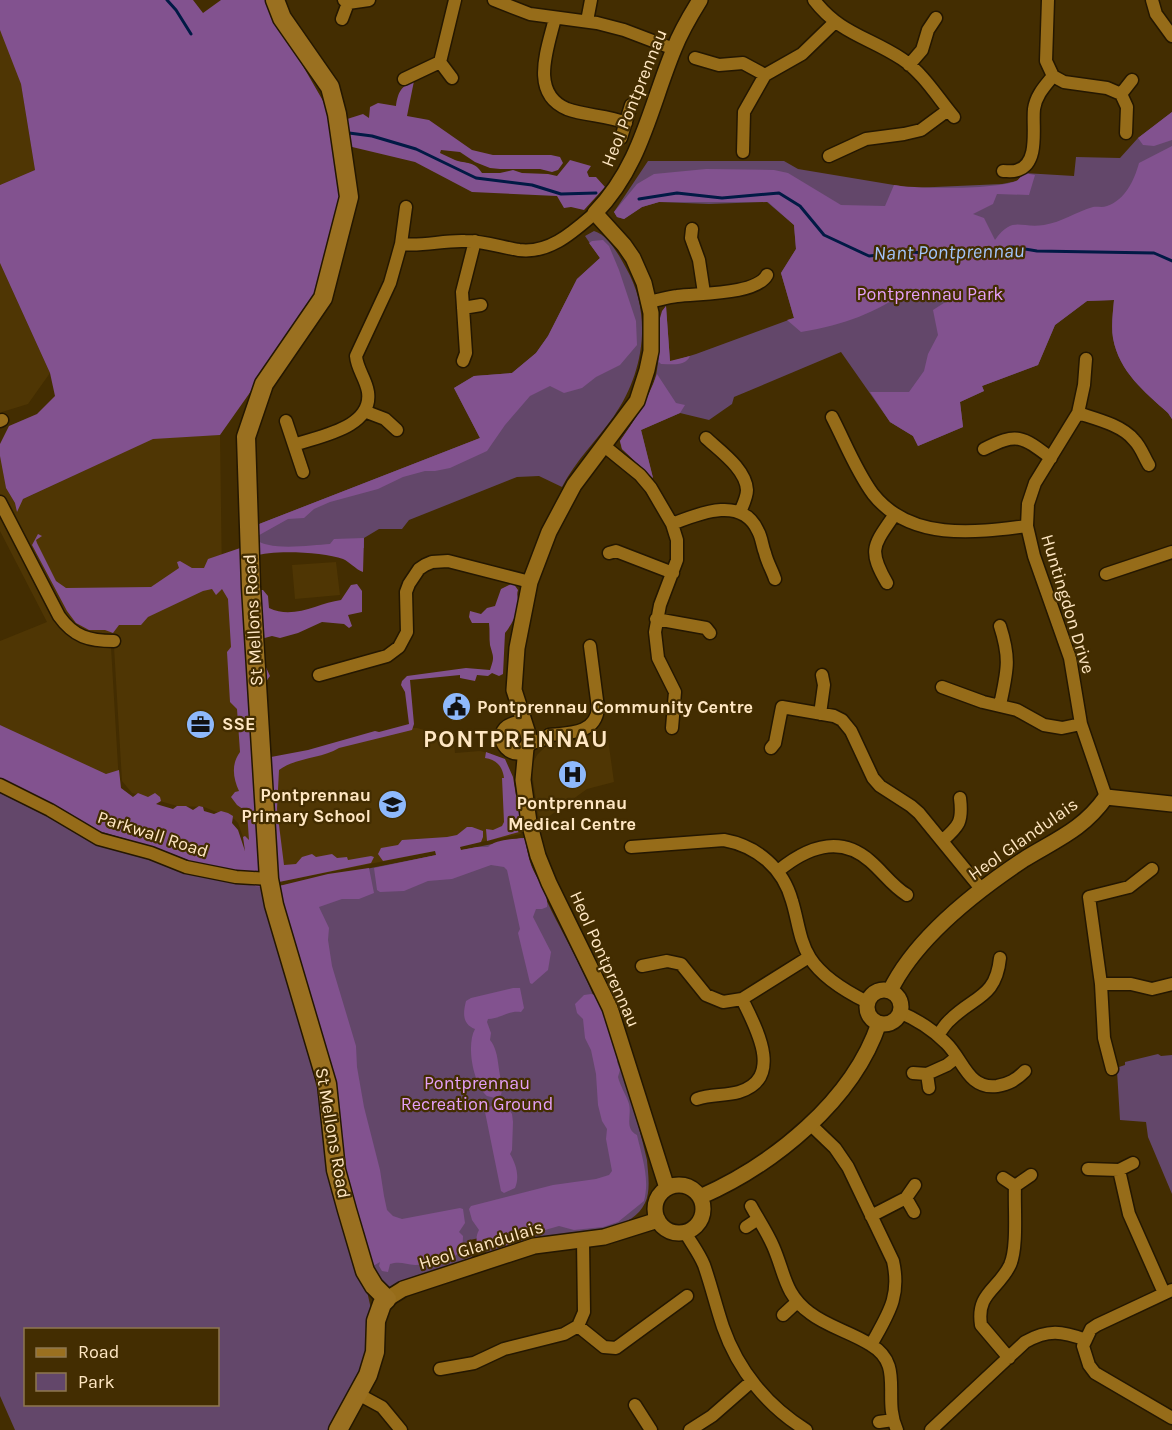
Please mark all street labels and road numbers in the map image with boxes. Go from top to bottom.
street label: Heol Pontprennau [596,26,672,170]
street label: Huntingdon Drive [1036,532,1100,676]
street label: St Mellons Road [239,553,267,687]
street label: Heol Glandulais [964,793,1082,885]
street label: Parkwall Road [95,806,211,862]
street label: Heol Pontprennau [565,888,645,1030]
street label: St Mellons Road [311,1066,355,1200]
street label: Heol Glandulais [416,1216,546,1274]

